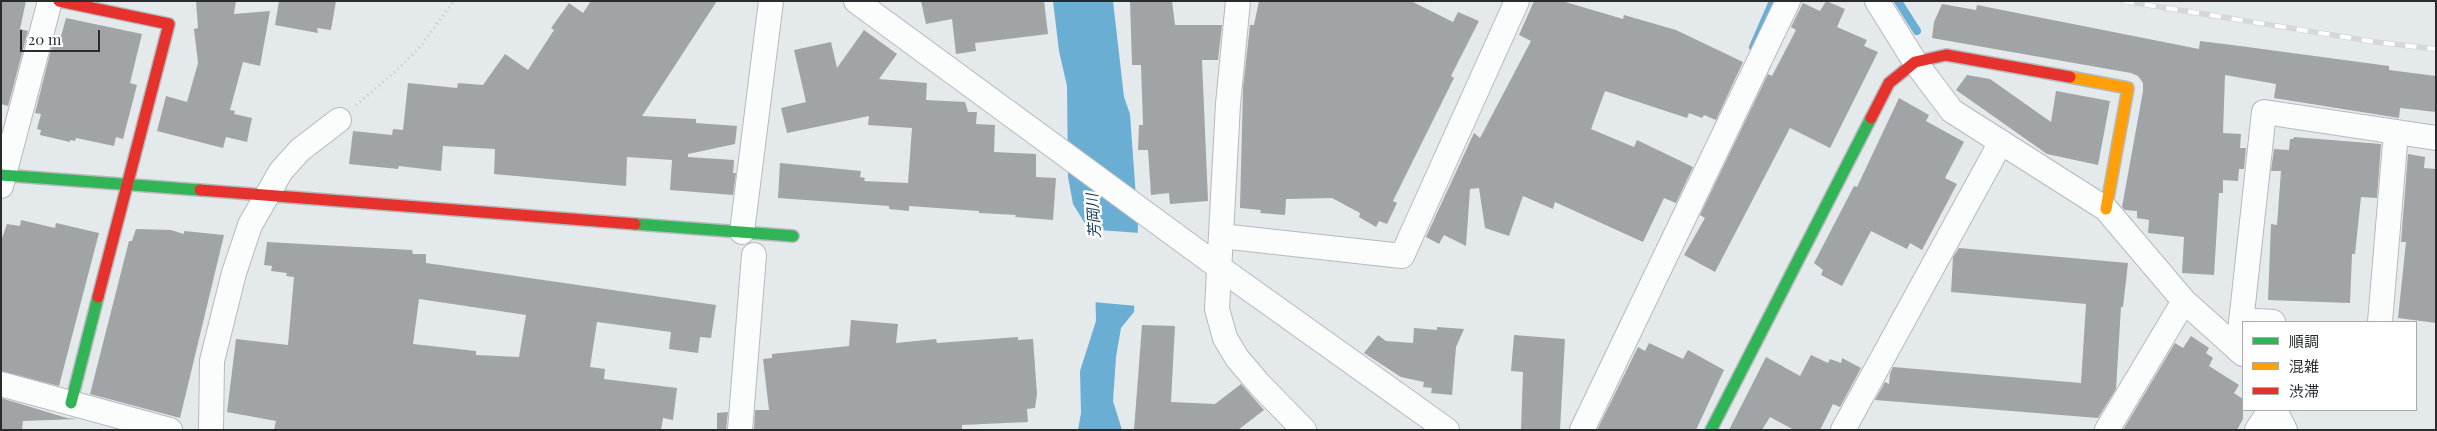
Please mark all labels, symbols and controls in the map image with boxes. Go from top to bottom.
scale bar [22,20,102,52]
text: 20 m [28,29,61,49]
water label: 芳岡川 [1083,193,1105,239]
legend [2242,321,2417,411]
text: 順調 [2289,331,2319,351]
text: 混雑 [2289,356,2319,376]
text: 渋滞 [2289,381,2319,401]

